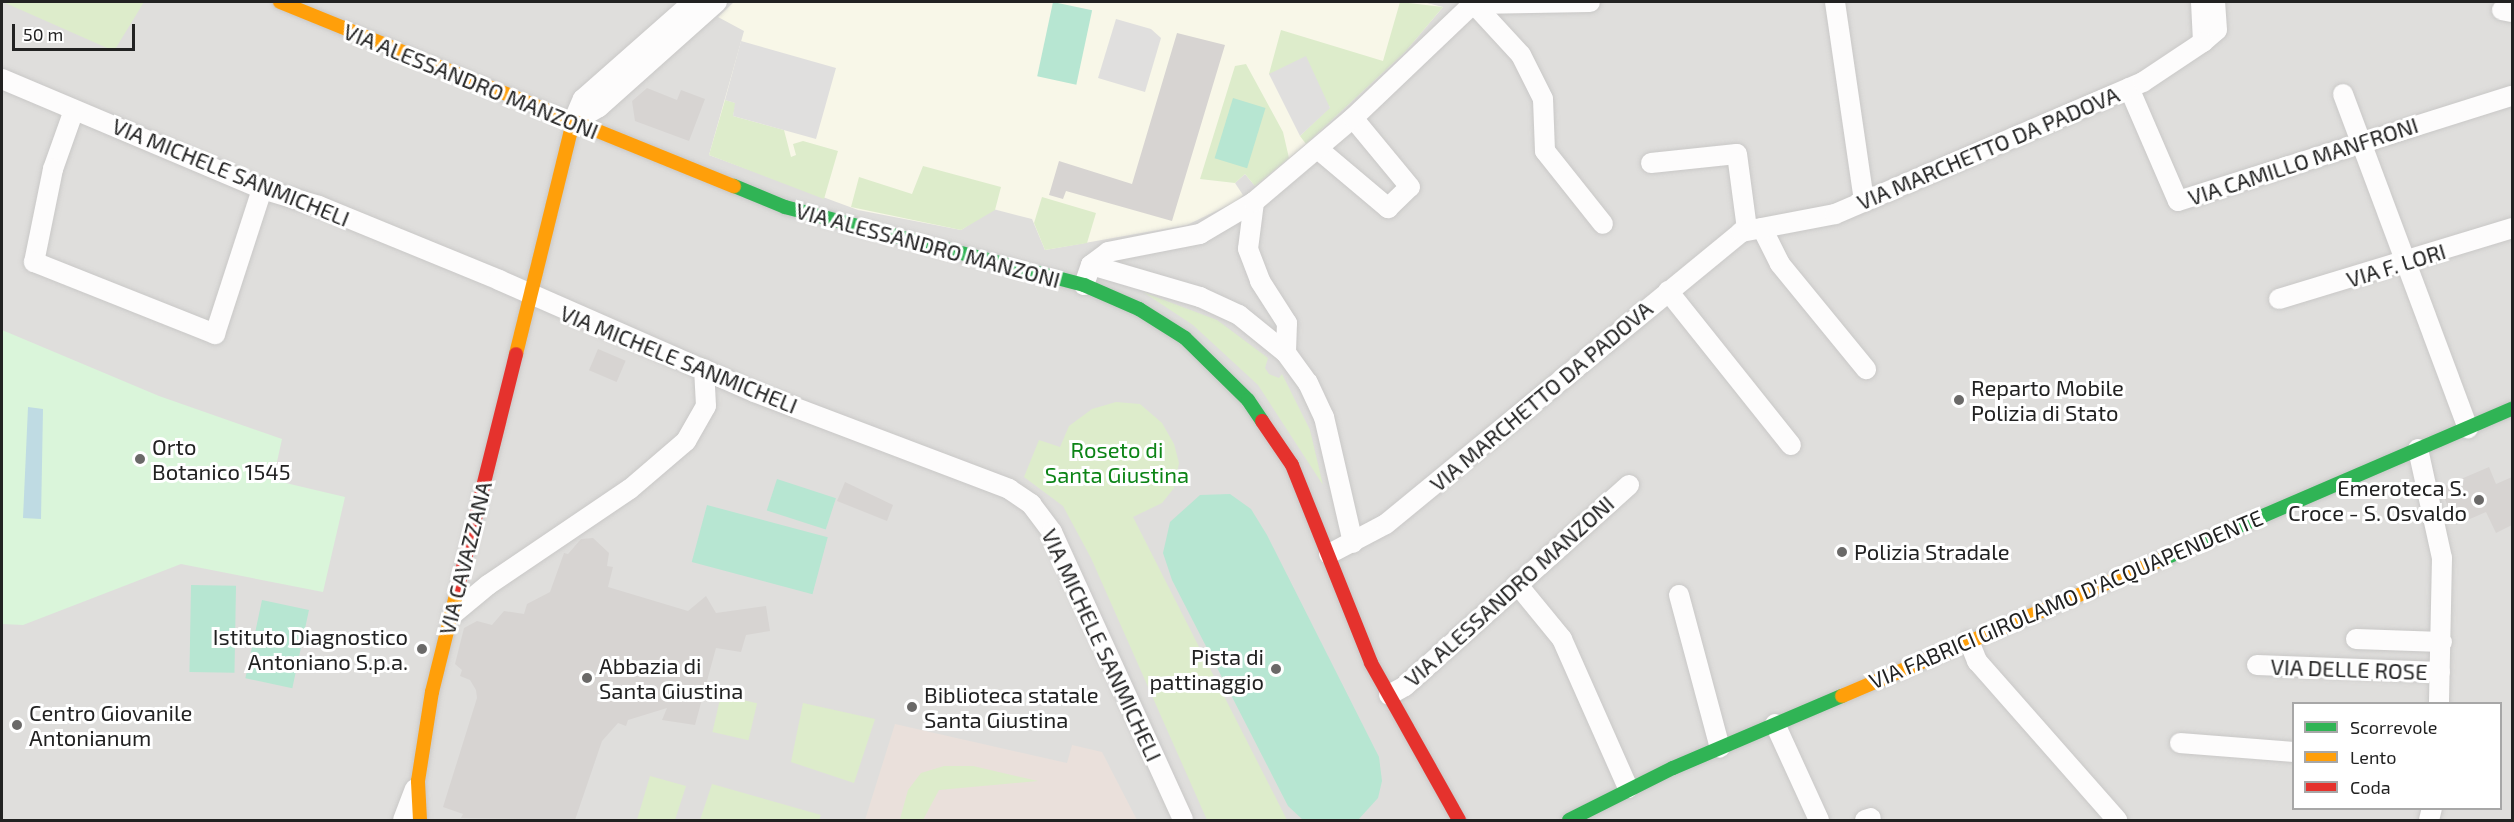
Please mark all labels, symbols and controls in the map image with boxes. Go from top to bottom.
scale bar [15,12,138,50]
street label: VIA ALESSANDRO MANZONI [339,18,603,144]
text: 50 m [23,23,63,45]
street label: VIA MARCHETTO DA PADOVA [1852,81,2124,215]
street label: VIA CAMILLO MANFRONI [2184,111,2422,211]
street label: VIA MICHELE SANMICHELI [108,112,354,232]
street label: VIA ALESSANDRO MANZONI [792,197,1064,293]
street label: VIA F. LORI [2343,237,2449,293]
street label: VIA MARCHETTO DA PADOVA [1424,295,1658,497]
street label: VIA MICHELE SANMICHELI [556,299,802,419]
place label: Reparto Mobile Polizia di Stato [1971,374,2124,426]
marker: Reparto Mobile Polizia di Stato [1952,393,1966,407]
place label: Orto Botanico 1545 [152,433,291,484]
park label: Roseto di Santa Giustina [1045,436,1189,488]
marker: Orto Botanico 1545 [133,452,147,466]
place label: Emeroteca S. Croce - S. Osvaldo [2288,474,2467,526]
street label: VIA CAVAZZANA [433,478,497,638]
street label: VIA ALESSANDRO MANZONI [1399,490,1619,692]
marker: Emeroteca S. Croce - S. Osvaldo [2472,493,2486,507]
street label: VIA FABRICI GIROLAMO D'ACQUAPENDENTE [1865,504,2267,694]
street label: VIA MICHELE SANMICHELI [1036,524,1168,766]
place label: Polizia Stradale [1854,539,2010,565]
marker: Polizia Stradale [1835,545,1849,559]
place label: Istituto Diagnostico Antoniano S.p.a. [213,623,408,674]
marker: Istituto Diagnostico Antoniano S.p.a. [413,640,431,658]
place label: Pista di pattinaggio [1150,643,1264,694]
place label: Abbazia di Santa Giustina [599,652,743,704]
street label: VIA DELLE ROSE [2270,653,2428,685]
marker: Pista di pattinaggio [1269,662,1283,676]
marker: Abbazia di Santa Giustina [580,671,594,685]
place label: Biblioteca statale Santa Giustina [924,681,1098,732]
place label: Centro Giovanile Antonianum [29,699,192,750]
marker: Biblioteca statale Santa Giustina [905,700,919,714]
legend [2292,702,2502,810]
text: Scorrevole [2350,716,2437,738]
marker: Centro Giovanile Antonianum [10,718,24,732]
text: Lento [2350,746,2396,768]
text: Coda [2350,776,2391,798]

